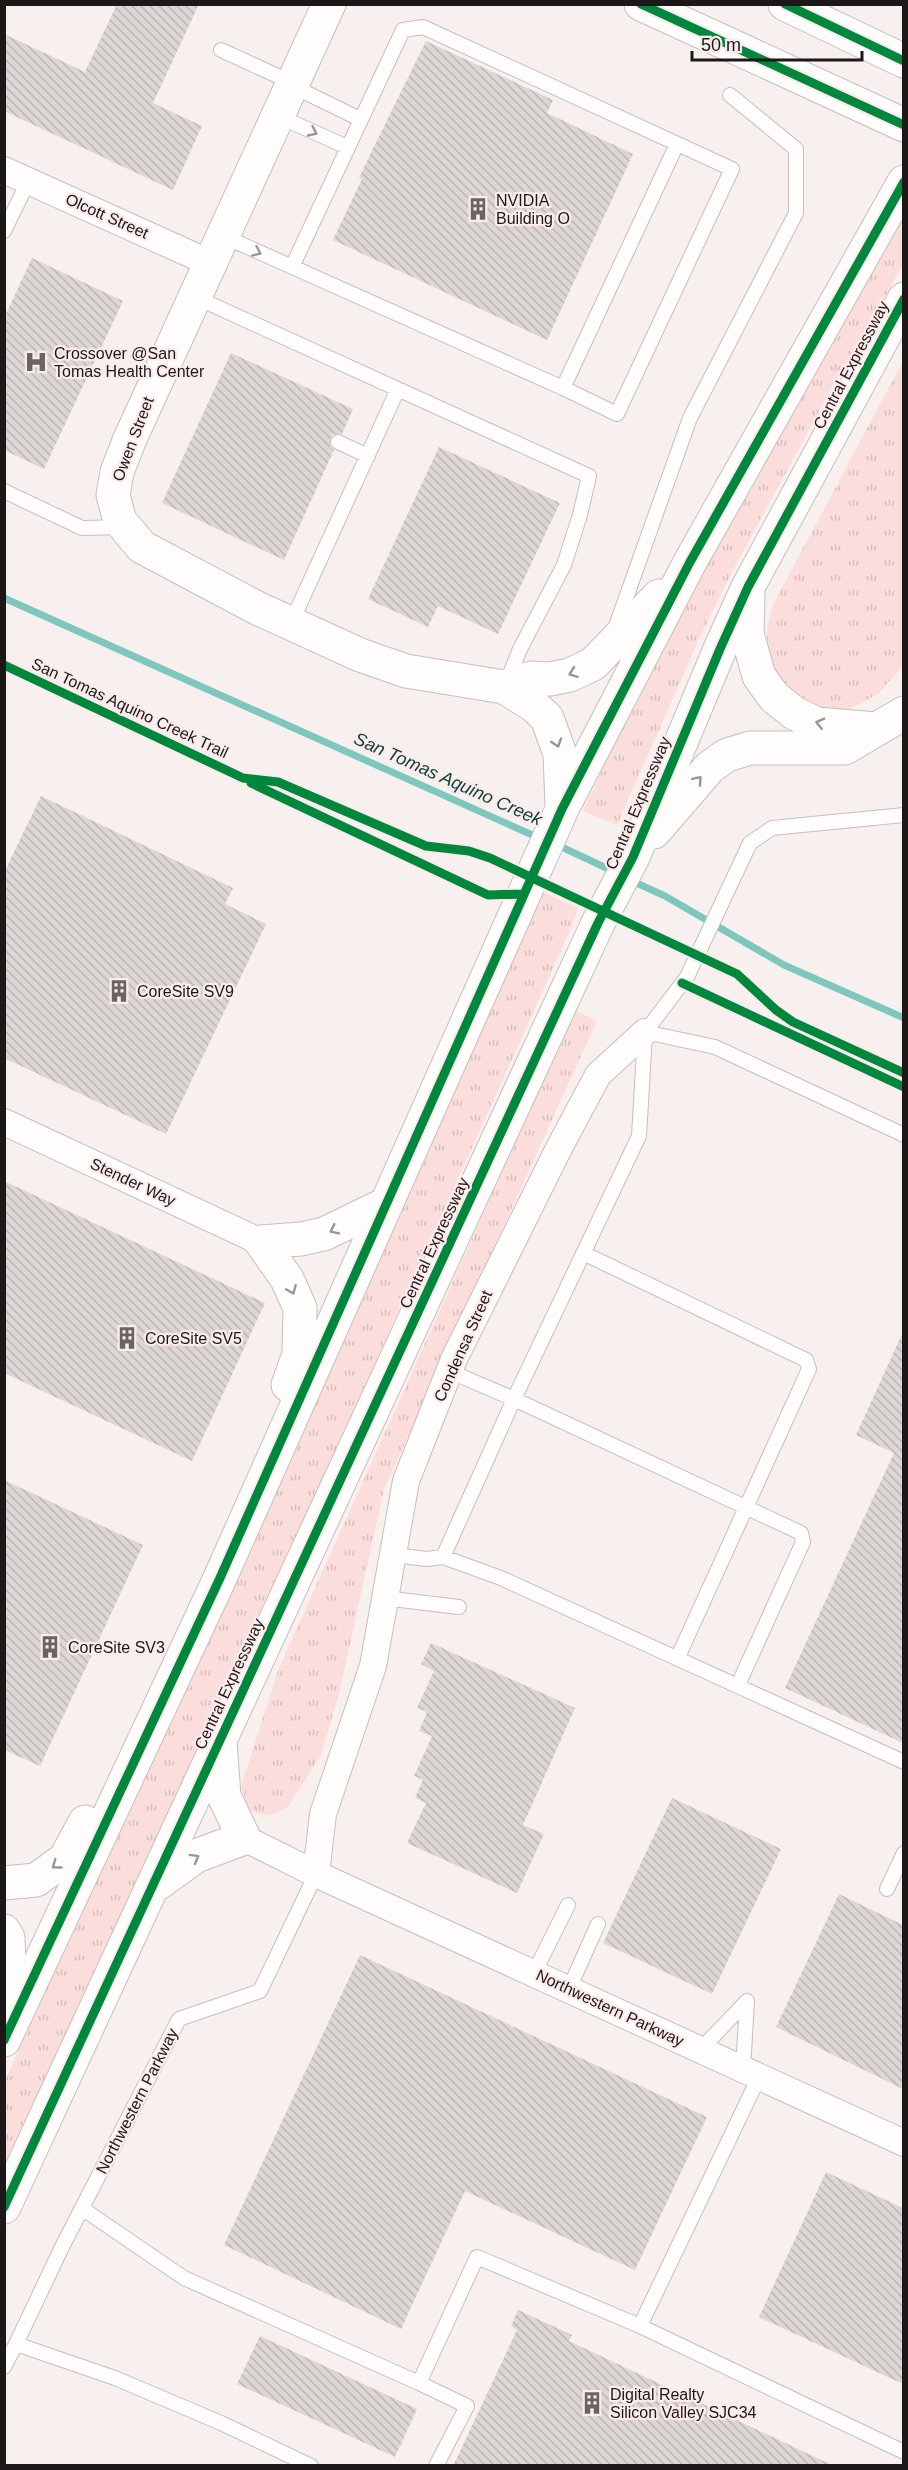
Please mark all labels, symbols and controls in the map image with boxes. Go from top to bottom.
scale bar [692,24,862,62]
text: 50 m [701,35,741,55]
one-way arrow [306,124,317,136]
street label: Olcott Street [63,190,152,242]
place label: NVIDIA Building O [496,192,570,227]
building icon: NVIDIA Building O [465,196,491,222]
one-way arrow [251,245,262,257]
street label: Central Expressway [810,298,892,432]
place label: Crossover @San Tomas Health Center [54,345,205,380]
hospital icon: Crossover @San Tomas Health Center [23,349,49,375]
street label: Owen Street [109,394,157,484]
street label: San Tomas Aquino Creek Trail [29,655,231,761]
one-way arrow [568,666,579,678]
one-way arrow [815,717,825,730]
water label: San Tomas Aquino Creek [351,728,546,830]
street label: Central Expressway [602,734,674,872]
one-way arrow [550,737,562,748]
one-way arrow [691,776,702,787]
building icon: CoreSite SV9 [106,978,132,1004]
place label: CoreSite SV9 [137,983,234,1000]
street label: Stender Way [88,1155,178,1209]
street label: Central Expressway [396,1175,472,1311]
one-way arrow [329,1222,340,1234]
one-way arrow [285,1284,297,1295]
street label: Condensa Street [431,1287,495,1404]
building icon: CoreSite SV5 [114,1325,140,1351]
place label: CoreSite SV5 [145,1330,242,1347]
street label: Central Expressway [191,1616,267,1752]
building icon: CoreSite SV3 [37,1634,63,1660]
place label: CoreSite SV3 [68,1639,165,1656]
one-way arrow [189,1854,199,1865]
one-way arrow [52,1858,63,1869]
street label: Northwestern Parkway [533,1966,687,2050]
street label: Northwestern Parkway [93,2025,181,2177]
place label: Digital Realty Silicon Valley SJC34 [610,2386,757,2421]
building icon: Digital Realty Silicon Valley SJC34 [579,2390,605,2416]

